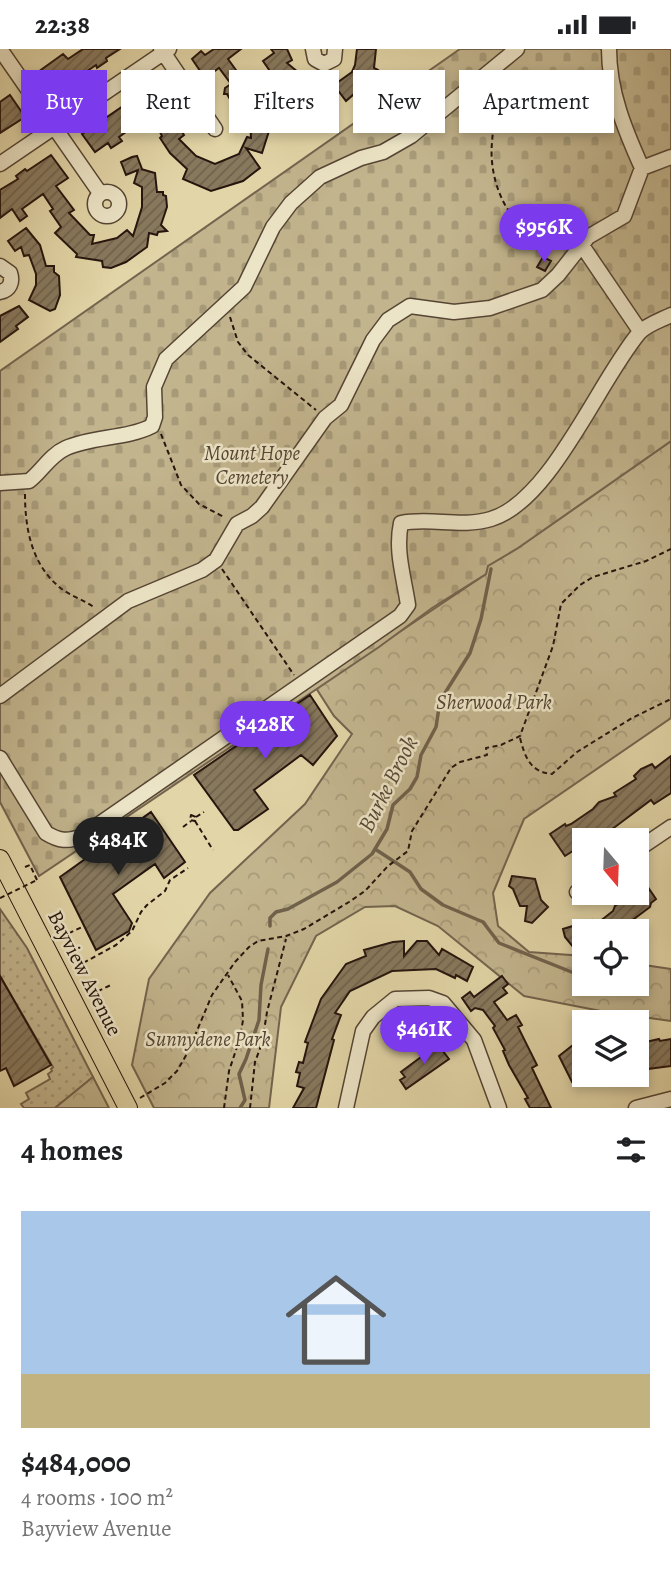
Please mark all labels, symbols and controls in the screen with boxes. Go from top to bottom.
text: 22:38 [35,7,90,42]
chip: Buy [21,70,107,133]
chip: Rent [121,70,215,133]
chip: Filters [229,70,339,133]
chip: New [353,70,445,133]
chip: Apartment [459,70,614,133]
pin: $956K [495,205,593,264]
text: $956K [515,211,573,242]
park label: Mount Hope Cemetery [204,439,300,491]
park label: Sherwood Park [436,688,552,716]
pin: $428K [216,701,314,761]
text: $428K [236,708,294,739]
water label: Burke Brook [351,731,425,837]
pin: $484K [69,817,167,877]
text: $484K [89,824,147,855]
north arrow [572,828,649,905]
map controls [572,828,649,1087]
street label: Bayview Avenue [41,905,129,1041]
button: locate [572,919,649,996]
pin: $461K [375,1007,473,1066]
button: layers [572,1010,649,1087]
text: $461K [396,1013,452,1044]
park label: Sunnydene Park [145,1025,271,1053]
text: 4 homes [21,1130,123,1170]
icon: filters [612,1131,650,1169]
icon: home [273,1257,399,1383]
text: $484,000 [21,1442,131,1482]
text: 4 rooms · 100 m² [21,1482,173,1513]
text: Bayview Avenue [21,1513,172,1544]

